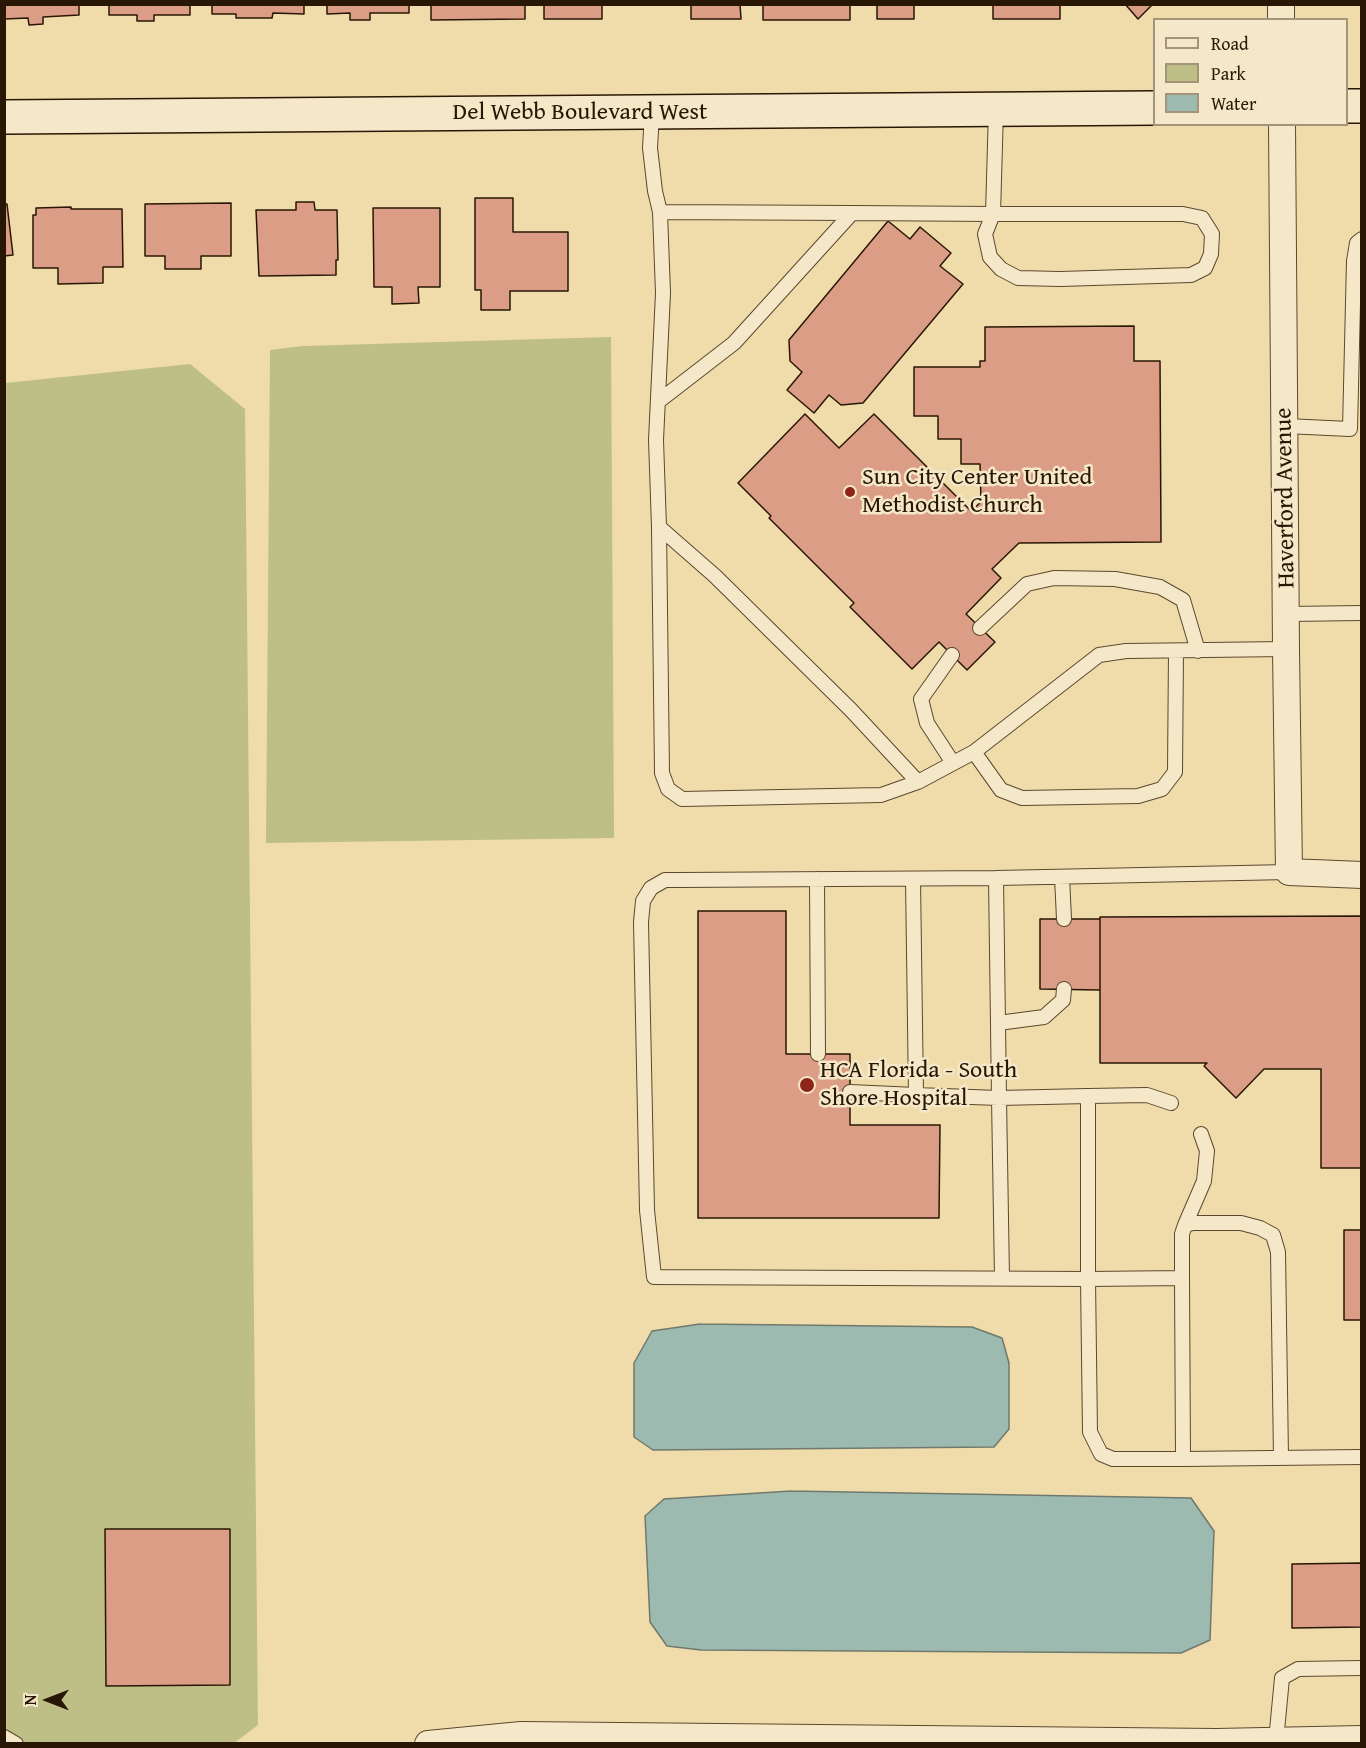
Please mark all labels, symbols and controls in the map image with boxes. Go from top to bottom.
legend [1153,18,1348,126]
text: Road [1211,30,1249,57]
text: Park [1211,60,1246,87]
text: Water [1211,90,1256,117]
street label: Del Webb Boulevard West [453,99,707,127]
street label: Haverford Avenue [1270,407,1302,589]
place label: Sun City Center United Methodist Church [862,464,1092,520]
marker: Sun City Center United Methodist Church [843,485,857,499]
place label: HCA Florida - South Shore Hospital [820,1057,1017,1113]
marker: HCA Florida - South Shore Hospital [798,1076,816,1094]
north arrow [18,1670,78,1730]
text: N [18,1695,42,1705]

